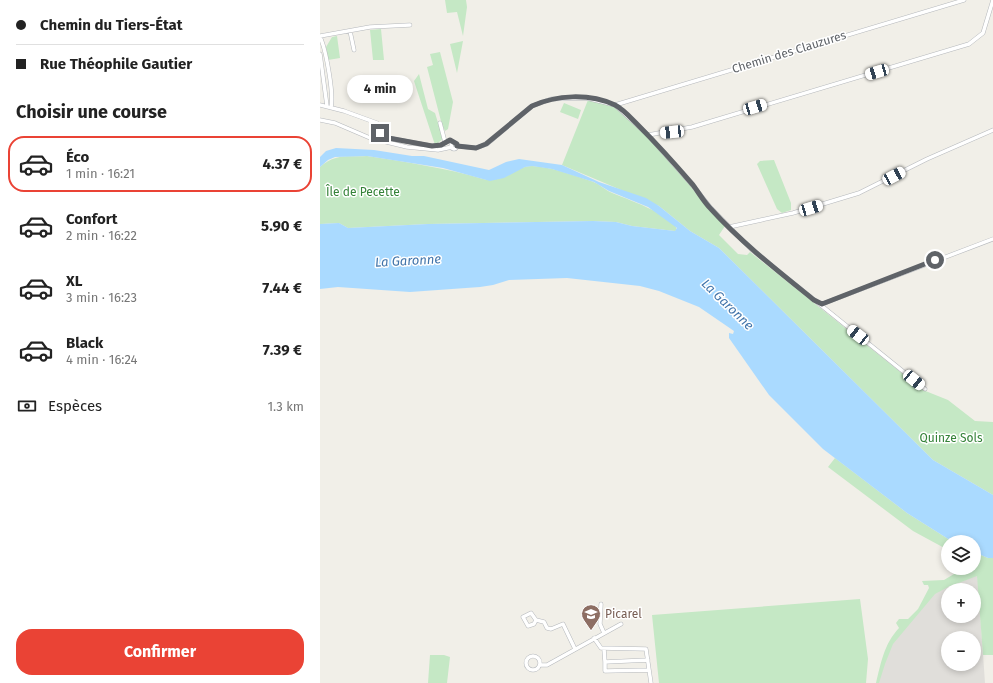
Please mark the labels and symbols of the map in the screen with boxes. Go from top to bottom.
street label: Chemin des Clauzures [730,28,848,76]
car [864,63,890,81]
callout: 4 min [347,75,413,103]
car [742,98,768,116]
route end [371,124,389,142]
car [659,125,685,139]
car [881,165,907,187]
park label: Île de Pecette [325,184,400,199]
car [798,199,824,217]
water label: La Garonne [375,251,442,270]
route start [926,251,944,269]
water label: La Garonne [699,276,757,333]
car [845,323,871,347]
car [901,368,927,392]
park label: Quinze Sols [919,431,983,445]
school or university icon: Picarel [580,603,602,631]
place label: Picarel [605,607,642,621]

